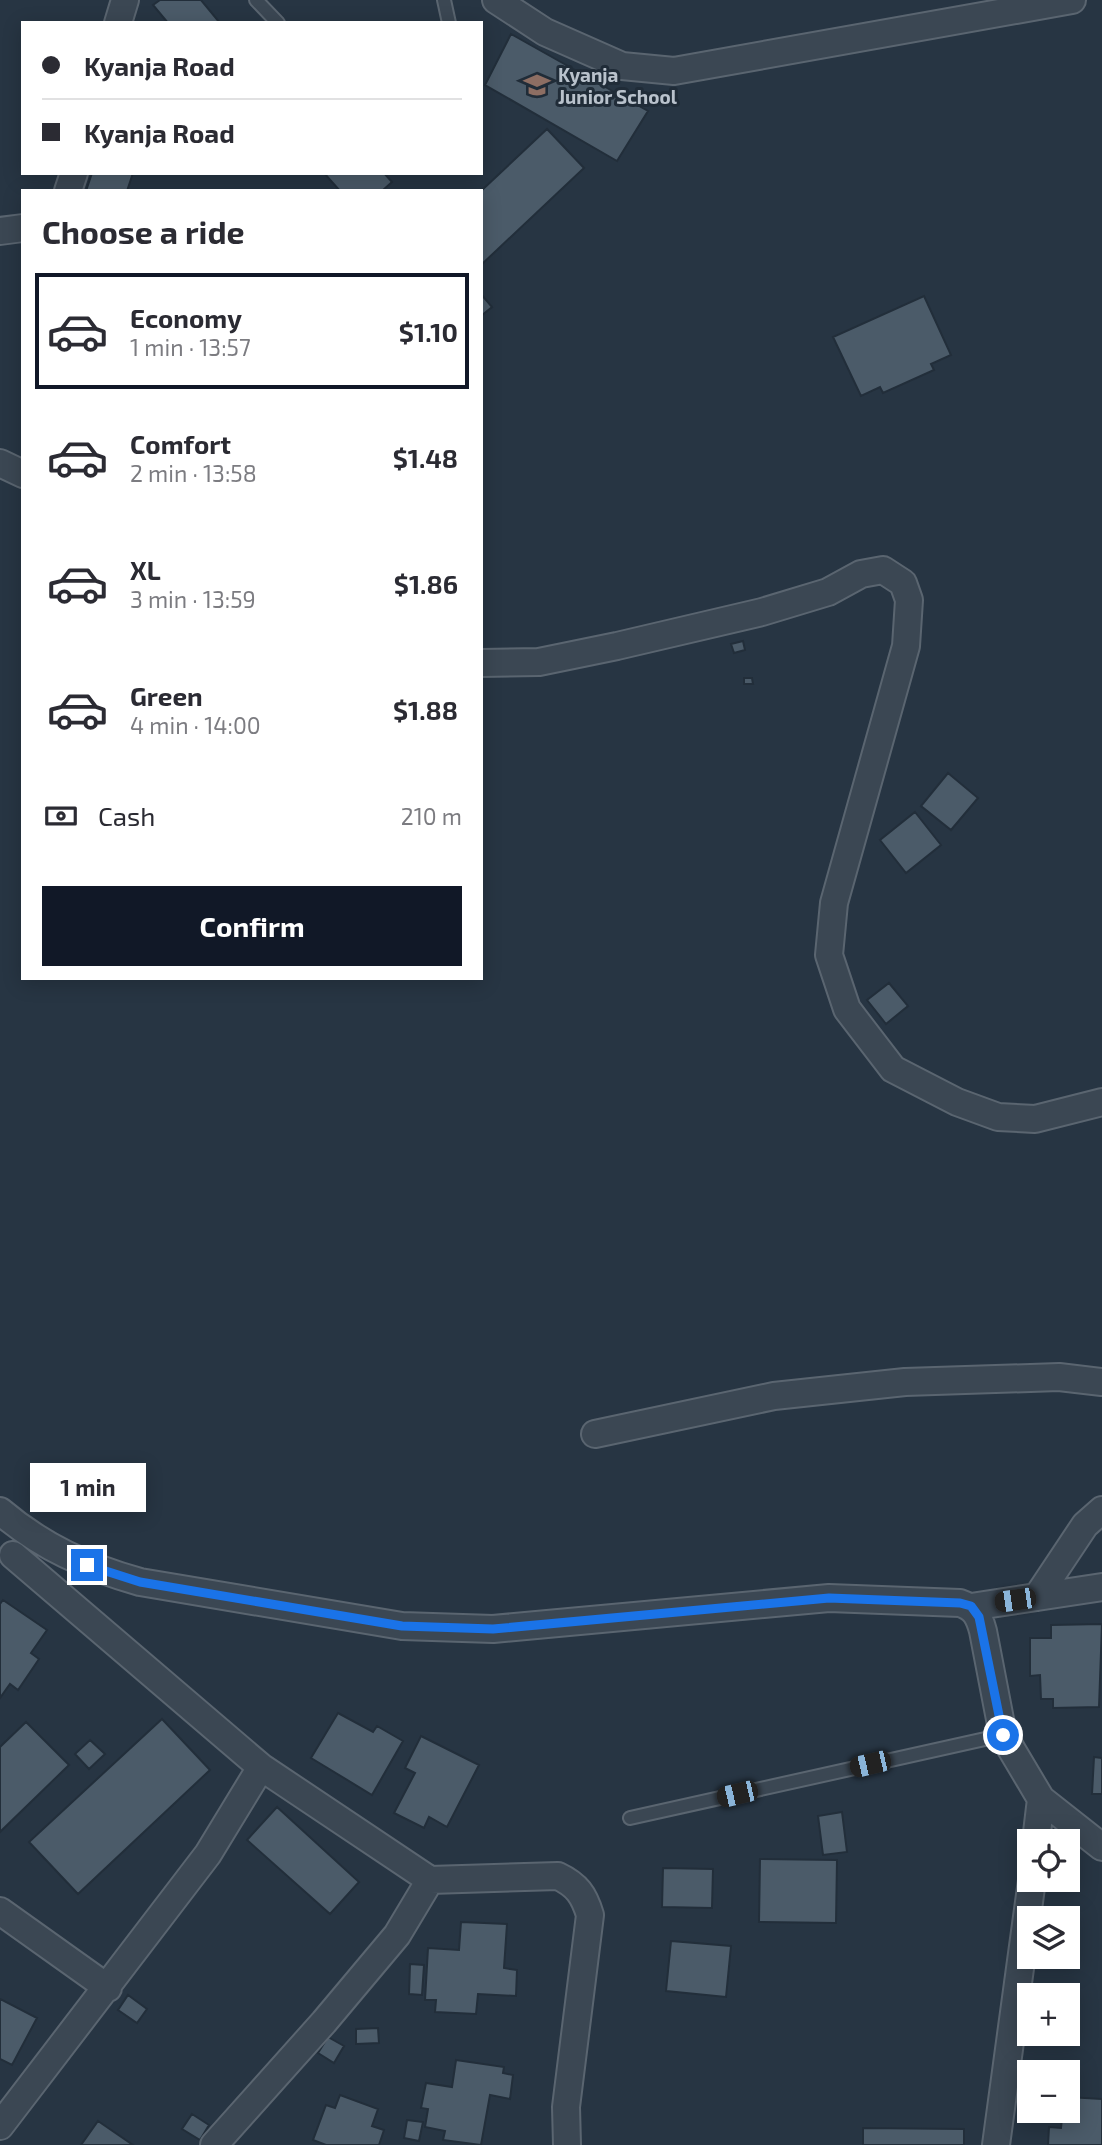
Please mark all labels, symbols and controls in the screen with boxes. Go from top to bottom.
text: Kyanja Road [84,50,235,81]
place label: Kyanja Junior School [558,63,678,108]
school or university icon: Kyanja Junior School [522,70,552,100]
text: Kyanja Road [84,117,235,148]
text: Choose a ride [42,212,245,250]
icon: car [46,300,109,363]
text: Economy [130,302,242,333]
text: $1.10 [399,316,458,347]
text: 1 min · 13:57 [130,333,251,361]
icon: car [46,426,109,489]
text: Comfort [130,428,231,459]
text: $1.48 [393,442,458,473]
text: 2 min · 13:58 [130,459,257,487]
icon: car [46,552,109,615]
text: XL [130,554,161,585]
text: $1.86 [394,568,458,599]
text: 3 min · 13:59 [130,585,256,613]
icon: car [46,678,109,741]
text: Green [130,680,203,711]
text: $1.88 [393,694,458,725]
text: 4 min · 14:00 [130,711,261,739]
icon: cash [42,797,80,835]
text: Cash [98,800,155,831]
text: 210 m [401,802,462,830]
button: Confirm [42,886,462,966]
callout: 1 min [29,1464,145,1512]
text: 1 min [60,1473,116,1501]
route end [71,1549,103,1581]
car [993,1587,1038,1613]
route start [987,1719,1019,1751]
car [848,1749,893,1779]
car [715,1779,760,1809]
map controls [1017,1829,1080,2123]
button: locate [1017,1829,1080,1892]
button: layers [1017,1906,1080,1969]
button: + [1017,1983,1080,2046]
button: − [1017,2060,1080,2123]

